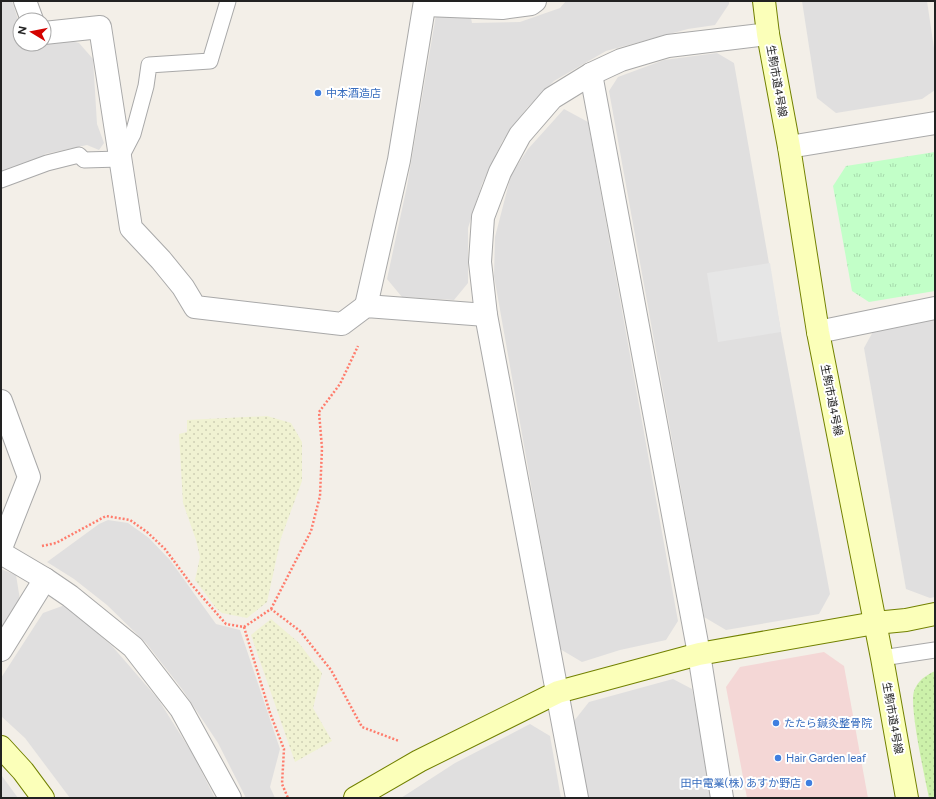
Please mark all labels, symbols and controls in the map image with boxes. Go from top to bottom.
north arrow [12,12,52,52]
text: N [16,25,30,36]
street label: 生駒市道4号線 [764,44,789,118]
place label: 中本酒造店 [326,87,381,100]
marker: 中本酒造店 [313,88,323,98]
street label: 生駒市道4号線 [818,363,845,437]
street label: 生駒市道4号線 [880,681,905,755]
place label: たたら鍼灸整骨院 [784,717,872,730]
marker: たたら鍼灸整骨院 [771,718,781,728]
place label: Hair Garden leaf [786,752,867,765]
marker: Hair Garden leaf [773,753,783,763]
place label: 田中電業(株) あすか野店 [681,777,801,790]
marker: 田中電業(株) あすか野店 [804,778,814,788]

